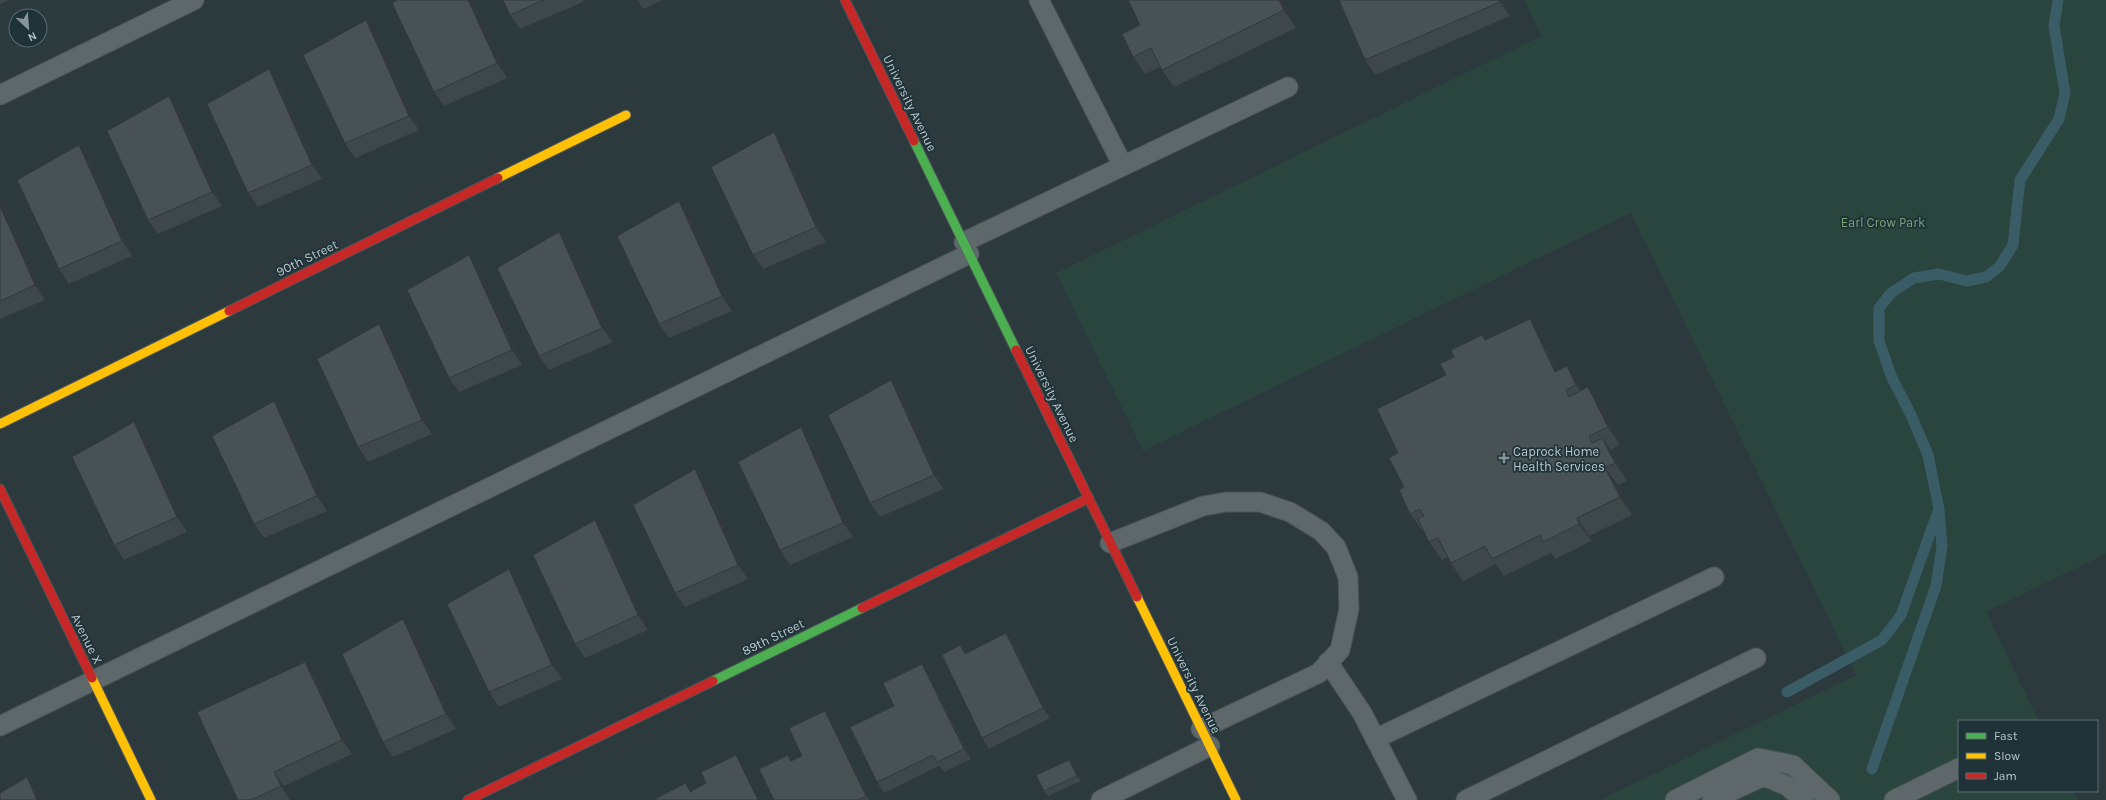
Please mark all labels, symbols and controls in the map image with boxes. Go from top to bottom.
north arrow [8,8,48,48]
text: N [26,29,39,44]
street label: University Avenue [880,52,940,154]
park label: Earl Crow Park [1841,215,1925,230]
street label: 90th Street [274,237,340,279]
street label: University Avenue [1022,343,1082,445]
place label: Caprock Home Health Services [1513,444,1605,474]
marker: Caprock Home Health Services [1498,452,1510,464]
street label: Avenue X [68,611,106,667]
street label: 89th Street [740,616,807,658]
street label: University Avenue [1164,634,1224,736]
legend [1958,720,2098,792]
text: Fast [1994,729,2018,743]
text: Slow [1994,749,2020,763]
text: Jam [1994,769,2017,783]

